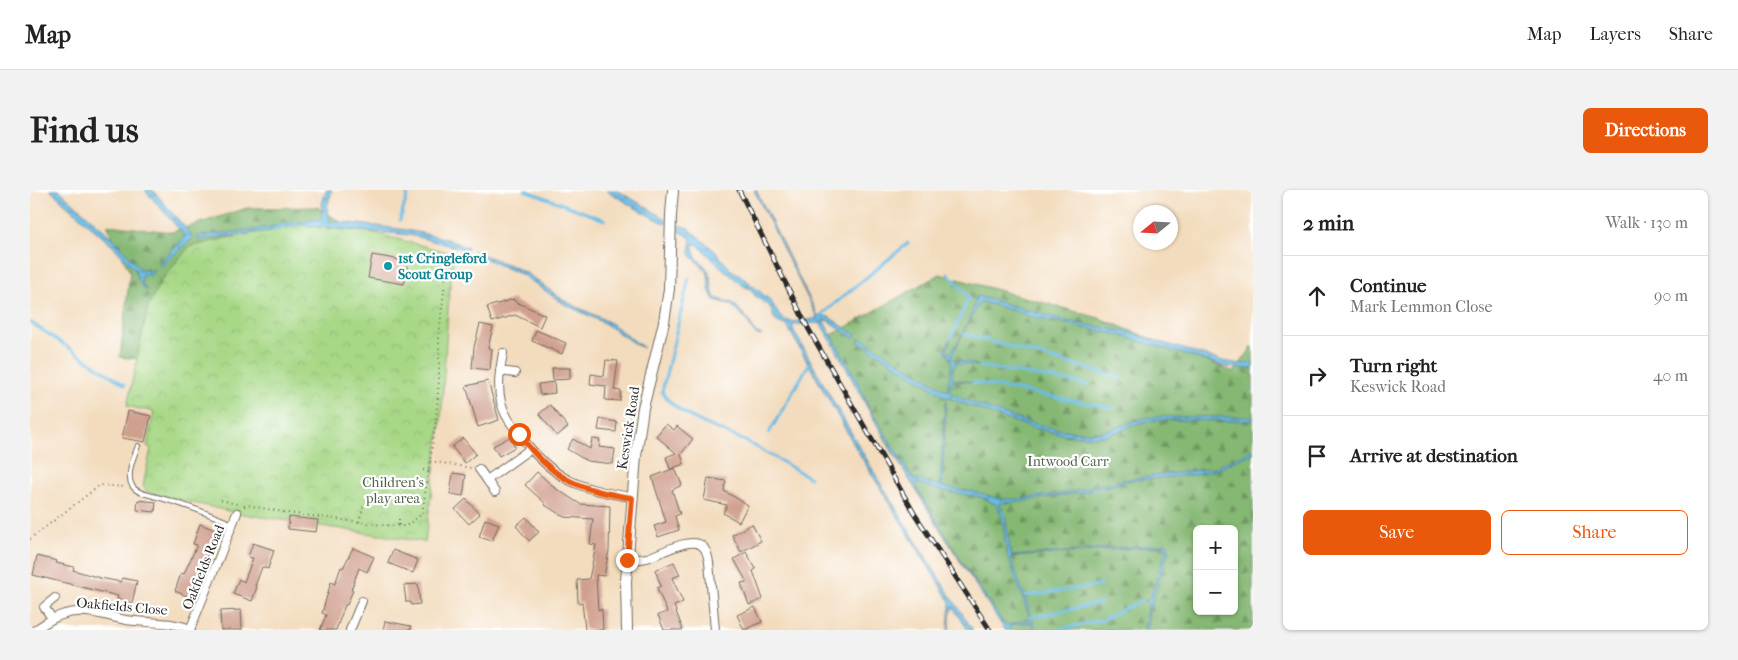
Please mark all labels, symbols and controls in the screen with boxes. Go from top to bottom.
text: Map [25,21,71,49]
text: Map [1527,24,1561,45]
text: Layers [1589,24,1641,45]
text: Share [1669,24,1713,45]
button: Directions [1583,108,1708,153]
text: Find us [30,110,139,151]
north arrow [1133,205,1178,250]
text: 2 min [1303,211,1354,235]
text: Walk · 130 m [1605,213,1688,232]
place label: 1st Cringleford Scout Group [398,250,488,283]
marker: 1st Cringleford Scout Group [382,260,394,272]
text: Continue [1350,275,1426,297]
icon: ahead [1303,282,1331,310]
text: 90 m [1654,286,1688,305]
text: Mark Lemmon Close [1350,297,1492,316]
text: Turn right [1350,355,1437,377]
icon: right [1303,362,1331,390]
text: 40 m [1653,366,1688,385]
text: Keswick Road [1350,377,1446,396]
street label: Keswick Road [614,385,644,471]
route start [508,423,531,446]
icon: arrive [1303,442,1331,470]
text: Arrive at destination [1350,445,1518,467]
park label: Intwood Carr [1027,453,1109,470]
park label: Children’s play area [362,474,424,507]
button: Save [1303,510,1491,555]
button: Share [1501,510,1688,555]
street label: Oakfields Road [179,522,228,612]
map controls [1193,525,1238,615]
button: + [1193,525,1238,570]
route end [616,549,639,572]
button: − [1193,570,1238,615]
street label: Oakfields Close [76,594,168,619]

